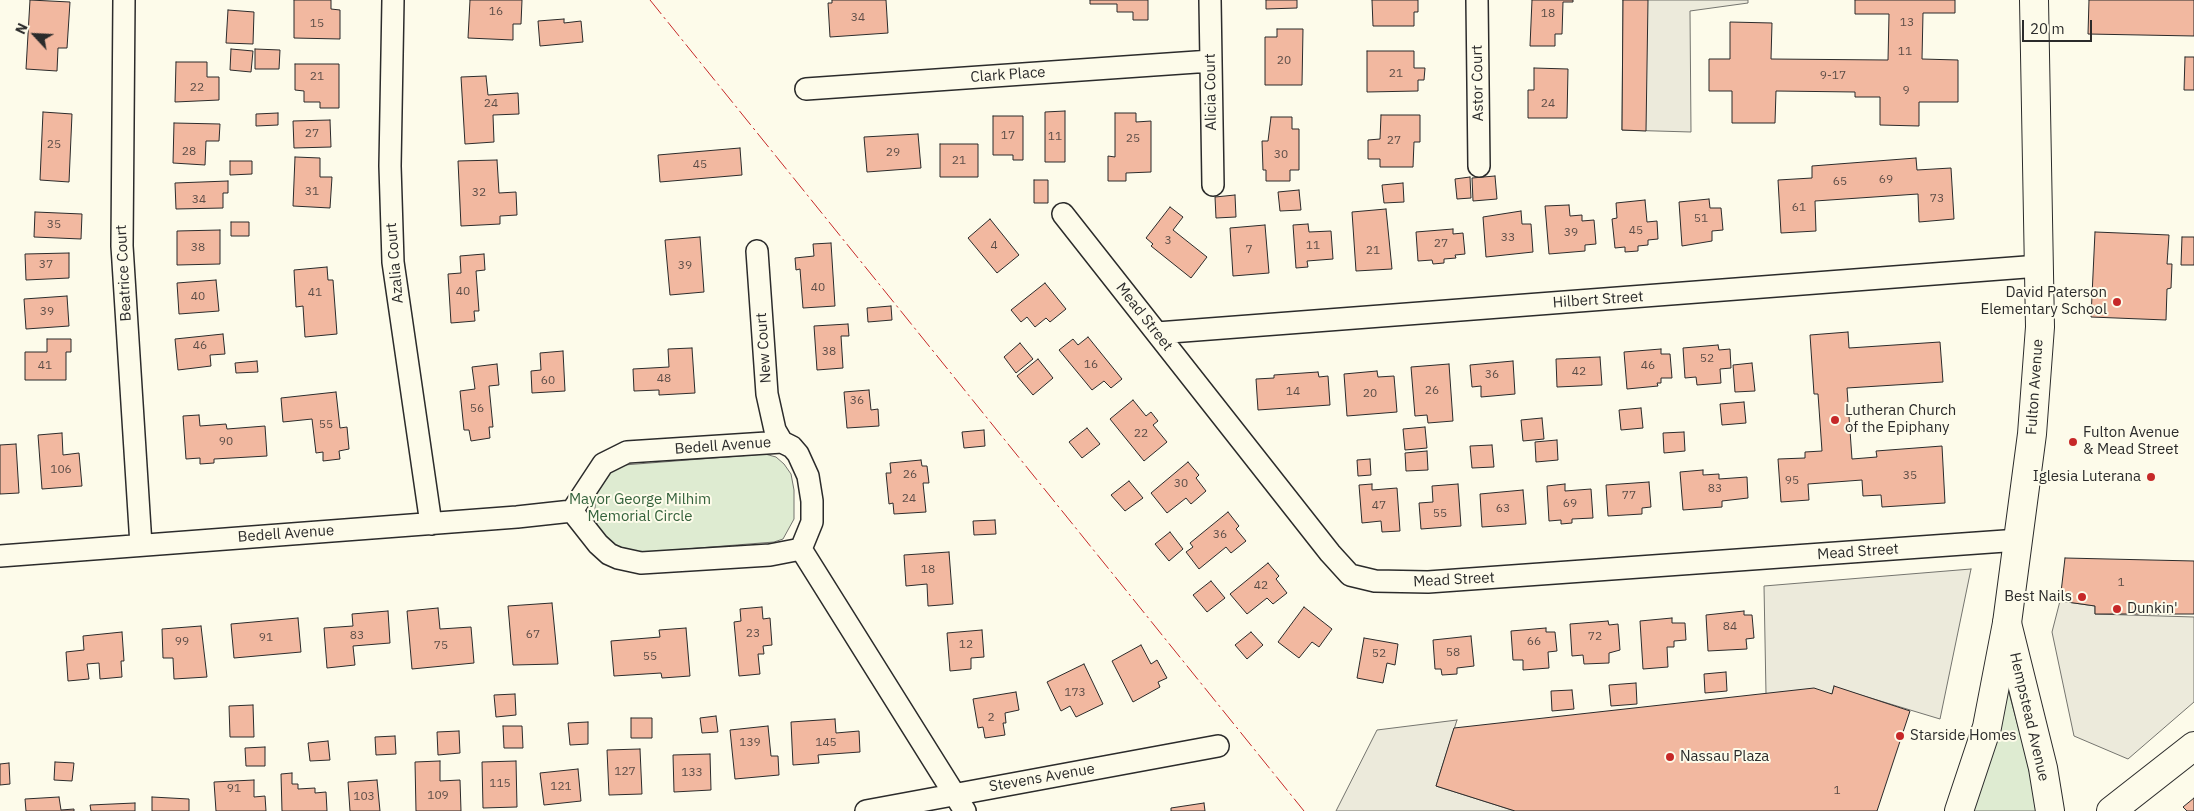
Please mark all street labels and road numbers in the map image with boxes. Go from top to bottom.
street label: Astor Court [1468,45,1488,121]
street label: Alicia Court [1201,53,1221,131]
street label: Clark Place [970,63,1046,87]
street label: Azalia Court [382,222,408,304]
street label: Beatrice Court [112,224,136,322]
street label: Mead Street [1112,279,1176,355]
street label: Hilbert Street [1552,288,1644,312]
street label: New Court [753,312,775,384]
street label: Fulton Avenue [2023,338,2047,436]
street label: Bedell Avenue [674,434,772,458]
street label: Bedell Avenue [237,522,335,546]
street label: Mead Street [1817,540,1899,564]
street label: Mead Street [1413,569,1495,591]
street label: Hempstead Avenue [2005,651,2053,783]
street label: Stevens Avenue [988,760,1096,796]

